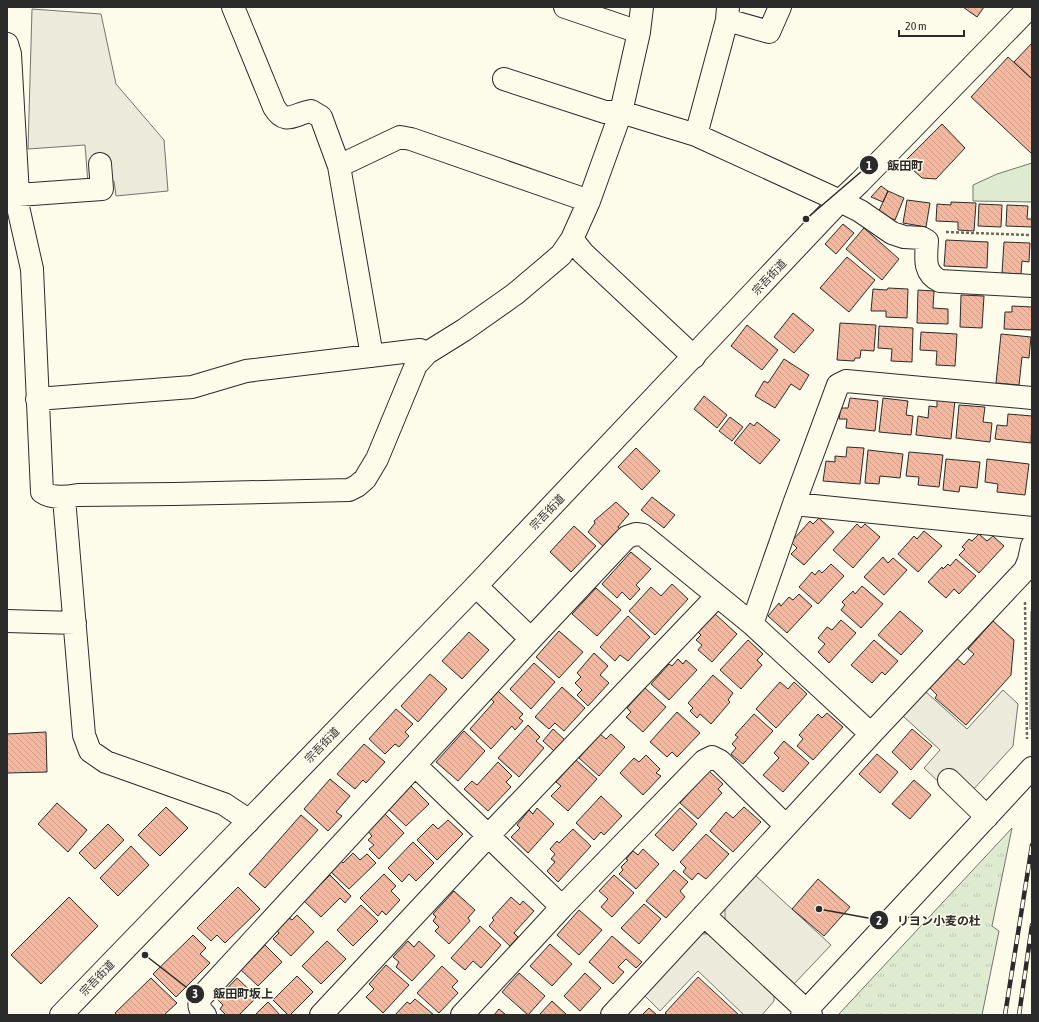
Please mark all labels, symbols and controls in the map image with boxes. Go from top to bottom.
scale bar [899,12,964,38]
text: 20 m [905,19,927,33]
callout: 飯田町 [859,153,931,177]
text: 1 [866,159,872,173]
text: 飯田町 [887,159,923,173]
street label: 宗吾街道 [750,257,788,297]
street label: 宗吾街道 [527,492,567,532]
street label: 宗吾街道 [302,725,342,765]
callout: リヨン小麦の杜 [869,908,989,932]
text: 2 [876,914,882,928]
text: リヨン小麦の杜 [897,914,981,928]
street label: 宗吾街道 [77,958,117,998]
callout: 飯田町坂上 [185,982,281,1006]
text: 3 [192,987,198,1001]
text: 飯田町坂上 [213,987,273,1001]

